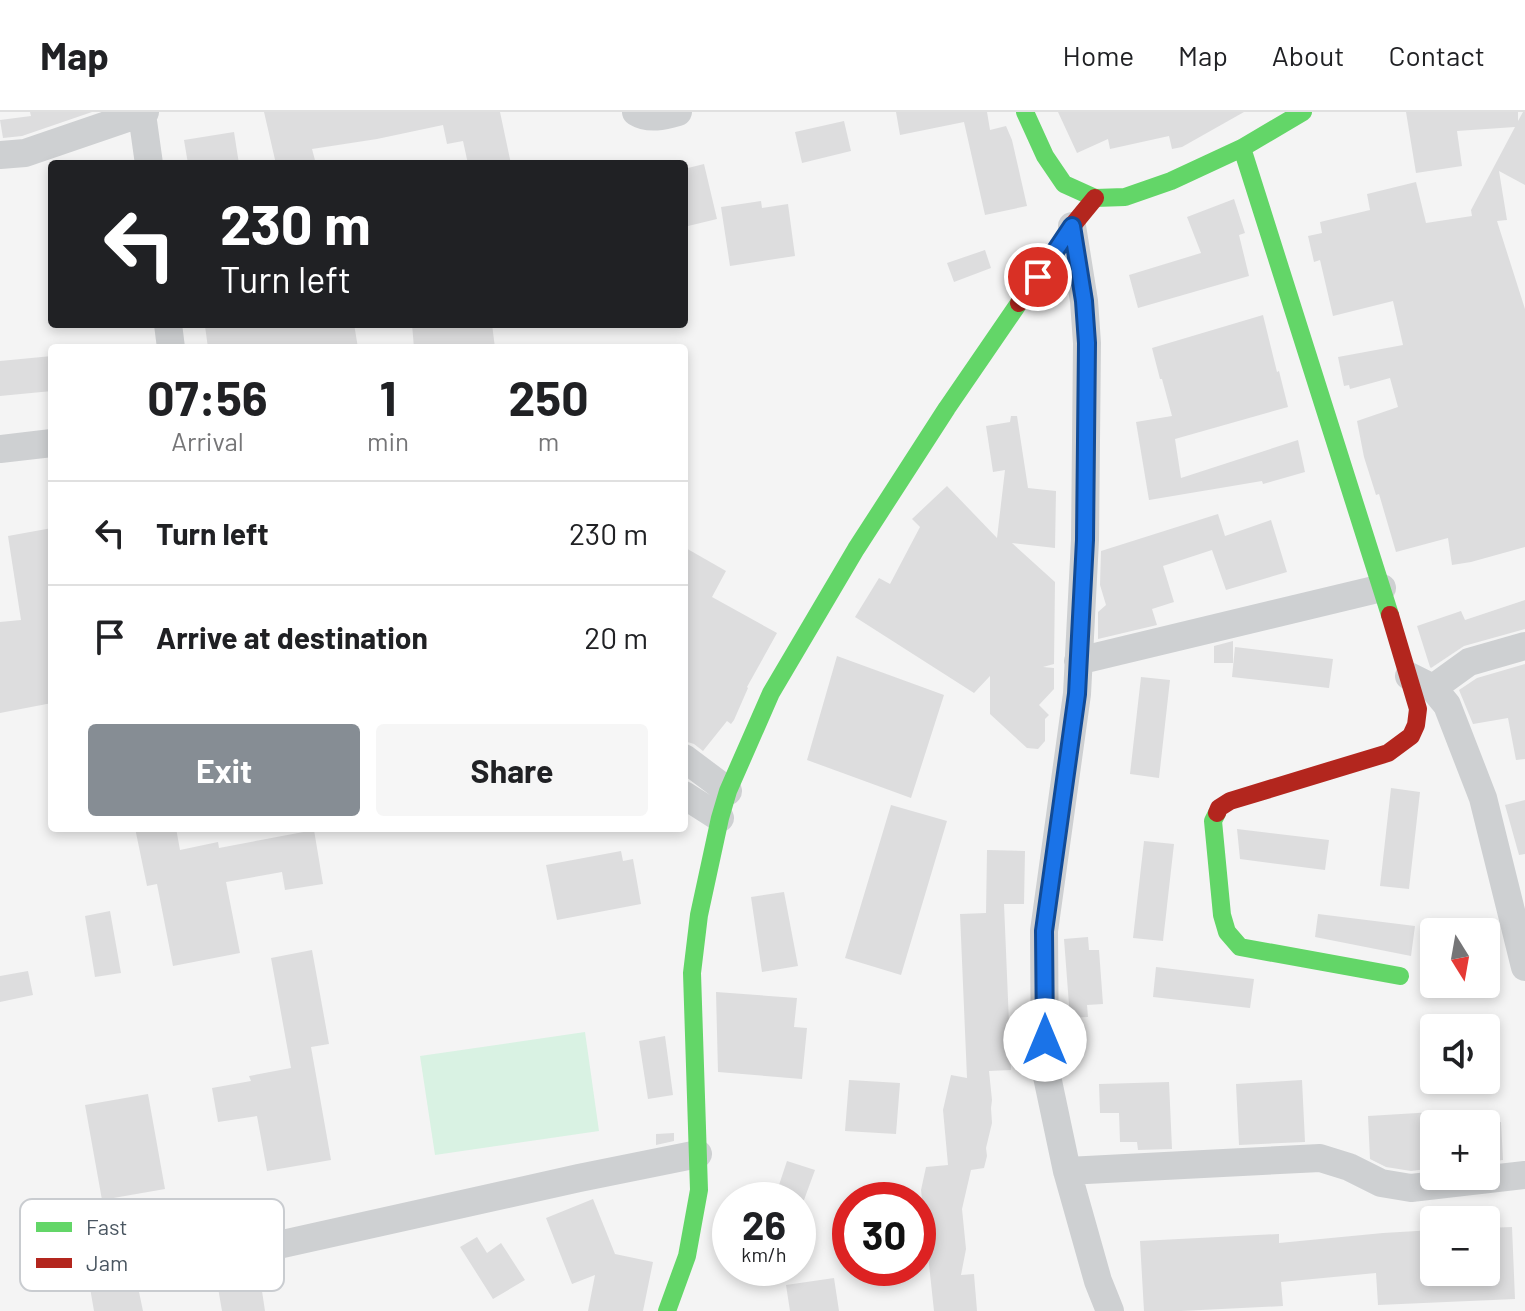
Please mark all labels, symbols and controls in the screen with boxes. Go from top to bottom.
text: Map [40,32,109,78]
text: Home [1063,38,1134,72]
text: Map [1178,38,1228,72]
text: About [1272,38,1344,72]
text: Contact [1388,38,1485,72]
text: 230 m [220,189,371,256]
icon: left [88,192,192,296]
pin [1004,243,1072,311]
icon: arrive [1016,255,1060,299]
text: Turn left [220,257,351,300]
text: 07:56 [147,368,268,426]
text: 1 [380,368,397,426]
text: 250 [508,368,589,426]
text: Arrival [171,425,244,456]
text: min [367,425,409,456]
text: m [538,425,559,456]
icon: left [88,511,132,555]
text: Turn left [156,515,269,551]
text: 230 m [569,515,648,551]
icon: arrive [88,615,132,659]
text: Arrive at destination [156,619,428,655]
text: 20 m [584,619,648,655]
button: Exit [88,724,360,816]
button: Share [376,724,648,816]
north arrow [1420,918,1500,998]
map controls [1420,918,1500,1286]
position arrow [1003,998,1087,1082]
button: sound [1420,1014,1500,1094]
button: + [1420,1110,1500,1190]
speed limit sign: 30 [832,1182,936,1286]
legend [20,1199,284,1291]
text: 26 [742,1200,786,1248]
button: − [1420,1206,1500,1286]
text: Fast [86,1213,128,1239]
text: km/h [741,1242,787,1266]
text: Jam [86,1249,128,1275]

